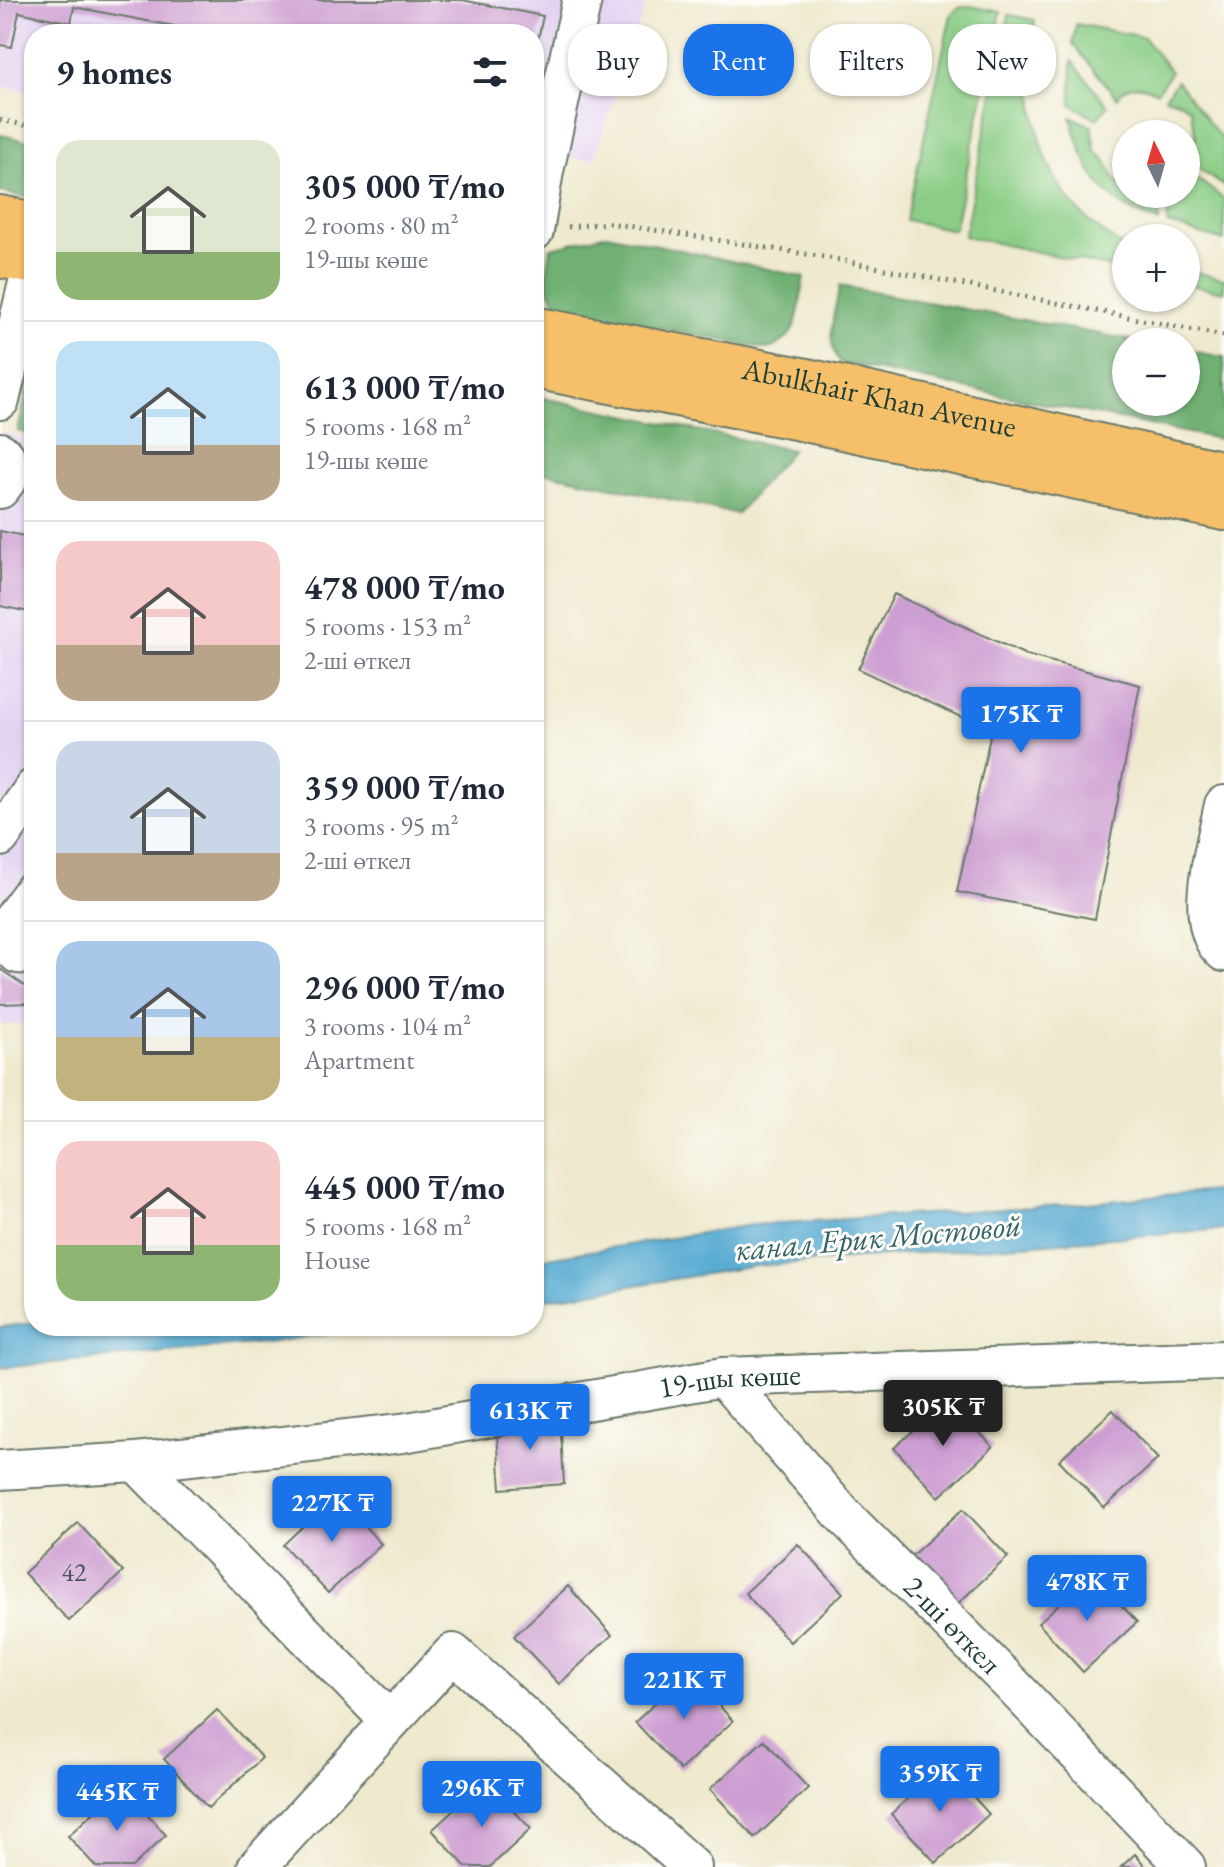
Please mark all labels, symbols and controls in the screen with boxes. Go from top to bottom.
chip: Buy [568,24,667,96]
chip: Rent [683,24,794,96]
chip: Filters [810,24,932,96]
chip: New [948,24,1056,96]
text: 9 homes [56,50,172,94]
icon: filters [468,50,512,94]
north arrow [1112,120,1200,208]
map controls [1112,120,1200,416]
text: 305 000 ₸/mo [304,164,505,208]
icon: home [120,172,216,268]
text: 2 rooms · 80 m² [304,208,459,242]
button: + [1112,224,1200,312]
text: 19-шы көше [304,242,428,276]
button: − [1112,328,1200,416]
street label: Abulkhair Khan Avenue [738,349,1020,446]
text: 613 000 ₸/mo [304,365,505,409]
icon: home [120,373,216,469]
text: 5 rooms · 168 m² [304,409,471,443]
text: 19-шы көше [304,443,428,477]
text: 478 000 ₸/mo [304,565,505,609]
icon: home [120,573,216,669]
text: 5 rooms · 153 m² [304,609,471,643]
text: 2-шi өткел [304,643,411,677]
pin: 175K ₸ [956,687,1086,755]
text: 175K ₸ [979,696,1063,730]
text: 359 000 ₸/mo [304,765,505,809]
icon: home [120,773,216,869]
text: 3 rooms · 95 m² [304,809,459,843]
text: 2-шi өткел [304,843,411,877]
text: 296 000 ₸/mo [304,965,505,1009]
icon: home [120,973,216,1069]
text: 3 rooms · 104 m² [304,1009,471,1043]
text: Apartment [304,1043,414,1077]
text: 445 000 ₸/mo [304,1165,505,1209]
icon: home [120,1173,216,1269]
water label: канал Ерик Мостовой [733,1204,1023,1270]
text: 5 rooms · 168 m² [304,1209,471,1243]
text: House [304,1243,370,1277]
street label: 19-шы көше [655,1354,802,1407]
pin: 305K ₸ [878,1380,1008,1448]
pin: 613K ₸ [465,1384,595,1452]
text: 305K ₸ [901,1389,985,1423]
text: 613K ₸ [488,1393,572,1427]
pin: 227K ₸ [267,1476,397,1544]
text: 227K ₸ [290,1485,374,1519]
house number: 42 [62,1555,87,1589]
pin: 478K ₸ [1022,1555,1152,1623]
text: 478K ₸ [1045,1564,1129,1598]
street label: 2-шi өткел [895,1567,1010,1682]
pin: 221K ₸ [619,1653,749,1721]
text: 221K ₸ [642,1662,726,1696]
pin: 359K ₸ [875,1746,1005,1814]
text: 359K ₸ [898,1755,982,1789]
pin: 296K ₸ [417,1761,547,1829]
pin: 445K ₸ [52,1765,182,1833]
text: 296K ₸ [440,1770,524,1804]
text: 445K ₸ [75,1774,159,1808]

